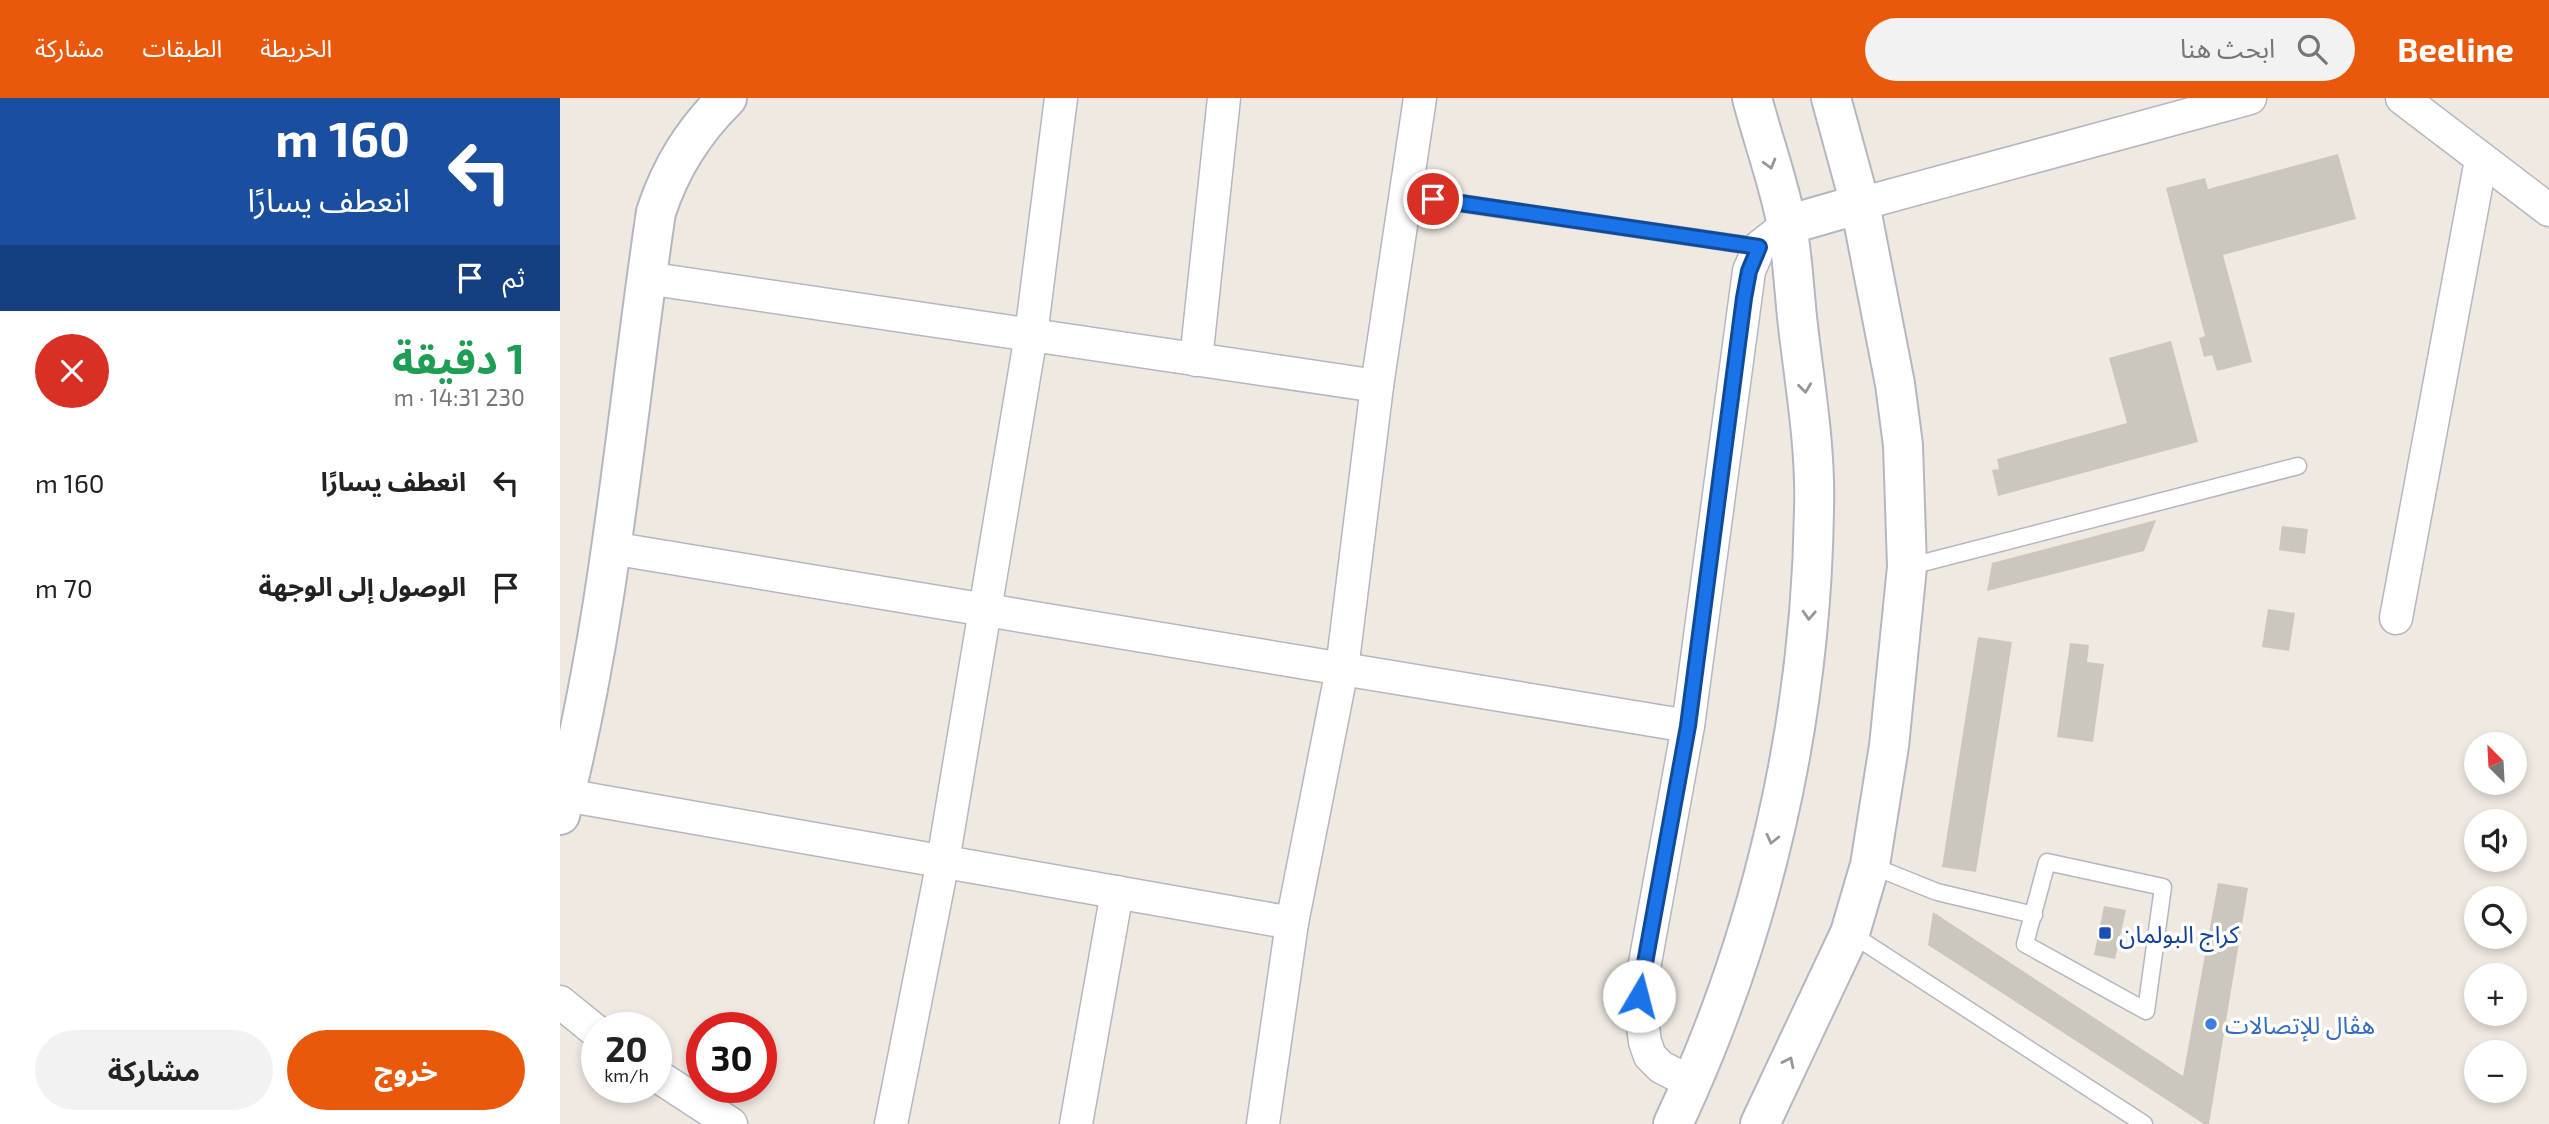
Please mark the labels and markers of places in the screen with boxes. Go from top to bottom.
pin [1403,169,1463,229]
place label: كراج البولمان [2119,919,2240,952]
marker: كراج البولمان [2097,925,2113,941]
place label: هڤال للإتصالات [2225,1010,2375,1042]
marker: هڤال للإتصالات [2203,1016,2219,1032]

